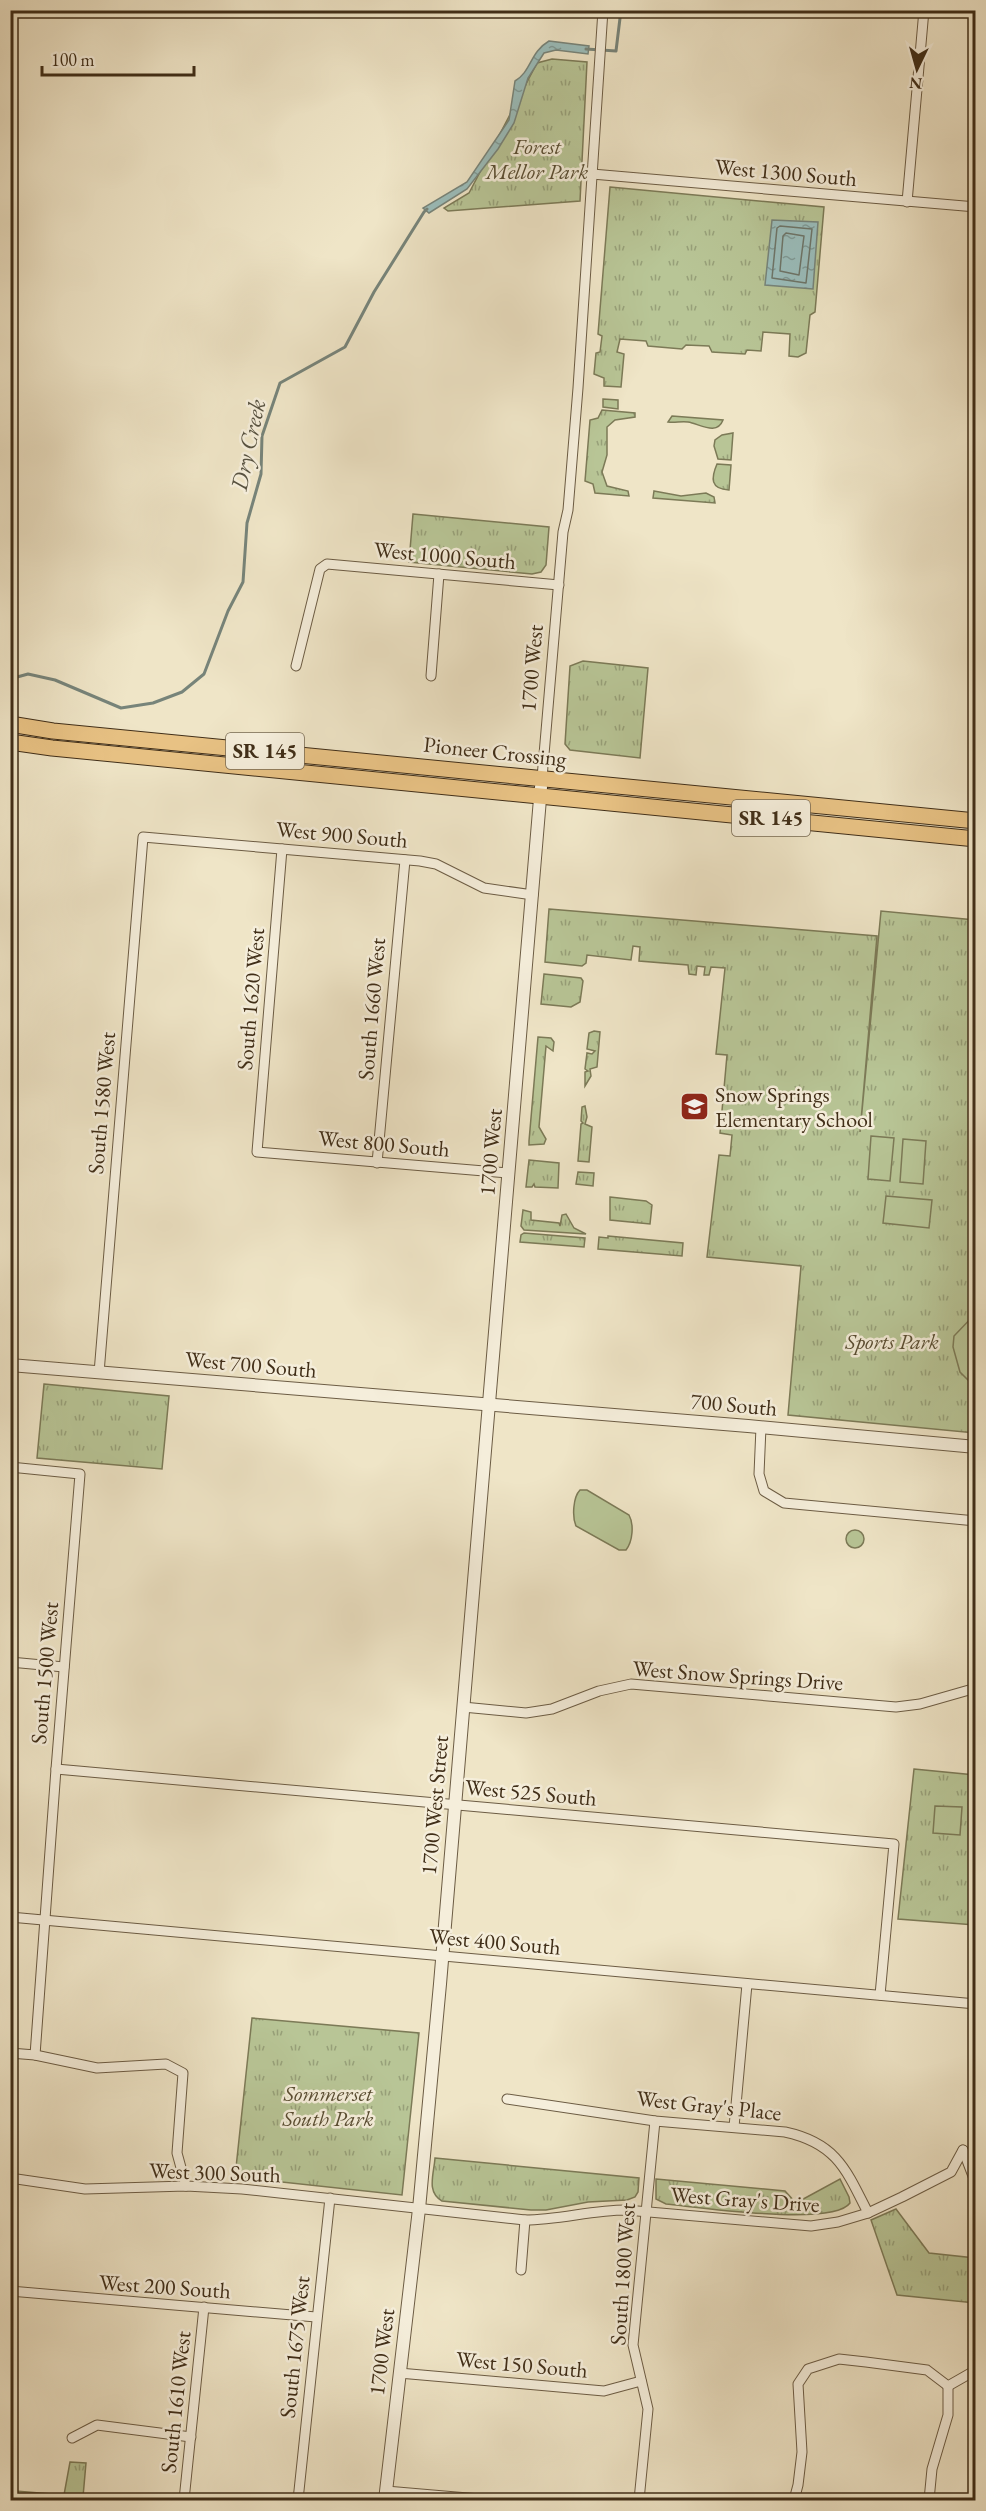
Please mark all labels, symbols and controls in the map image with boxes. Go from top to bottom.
scale bar [42,39,194,77]
north arrow [887,39,947,99]
text: 100 m [51,48,95,71]
text: N [908,72,923,94]
park label: Forest Mellor Park [484,132,588,186]
street label: West 1300 South [714,152,858,193]
water label: Dry Creek [223,396,272,494]
street label: West 1000 South [373,535,517,576]
street label: 1700 West [513,623,550,713]
street label: Pioneer Crossing [422,730,568,773]
road number: SR 145 [226,733,304,769]
road number: SR 145 [732,800,810,836]
street label: West 900 South [275,814,409,855]
street label: South 1620 West [230,927,271,1071]
street label: South 1660 West [351,937,392,1081]
street label: South 1580 West [81,1031,122,1175]
place label: Snow Springs Elementary School [715,1080,873,1134]
school or university icon: Snow Springs Elementary School [678,1091,710,1123]
street label: 1700 West [472,1107,509,1197]
street label: West 800 South [317,1123,451,1164]
park label: Sports Park [844,1327,939,1356]
street label: West 700 South [184,1344,318,1385]
street label: 700 South [689,1386,779,1423]
street label: South 1500 West [24,1601,65,1745]
street label: West Snow Springs Drive [632,1654,845,1697]
street label: 1700 West Street [414,1734,455,1876]
street label: West 525 South [464,1772,598,1813]
street label: West 400 South [428,1921,562,1962]
park label: Sommerset South Park [281,2079,374,2133]
street label: West Gray's Place [635,2083,783,2128]
street label: West 300 South [149,2156,281,2189]
street label: West Gray's Drive [669,2180,821,2219]
street label: South 1800 West [603,2202,642,2346]
street label: West 200 South [98,2267,232,2306]
street label: South 1675 West [273,2275,316,2419]
street label: 1700 West [362,2307,401,2397]
street label: South 1610 West [154,2330,197,2474]
street label: West 150 South [455,2344,589,2385]

